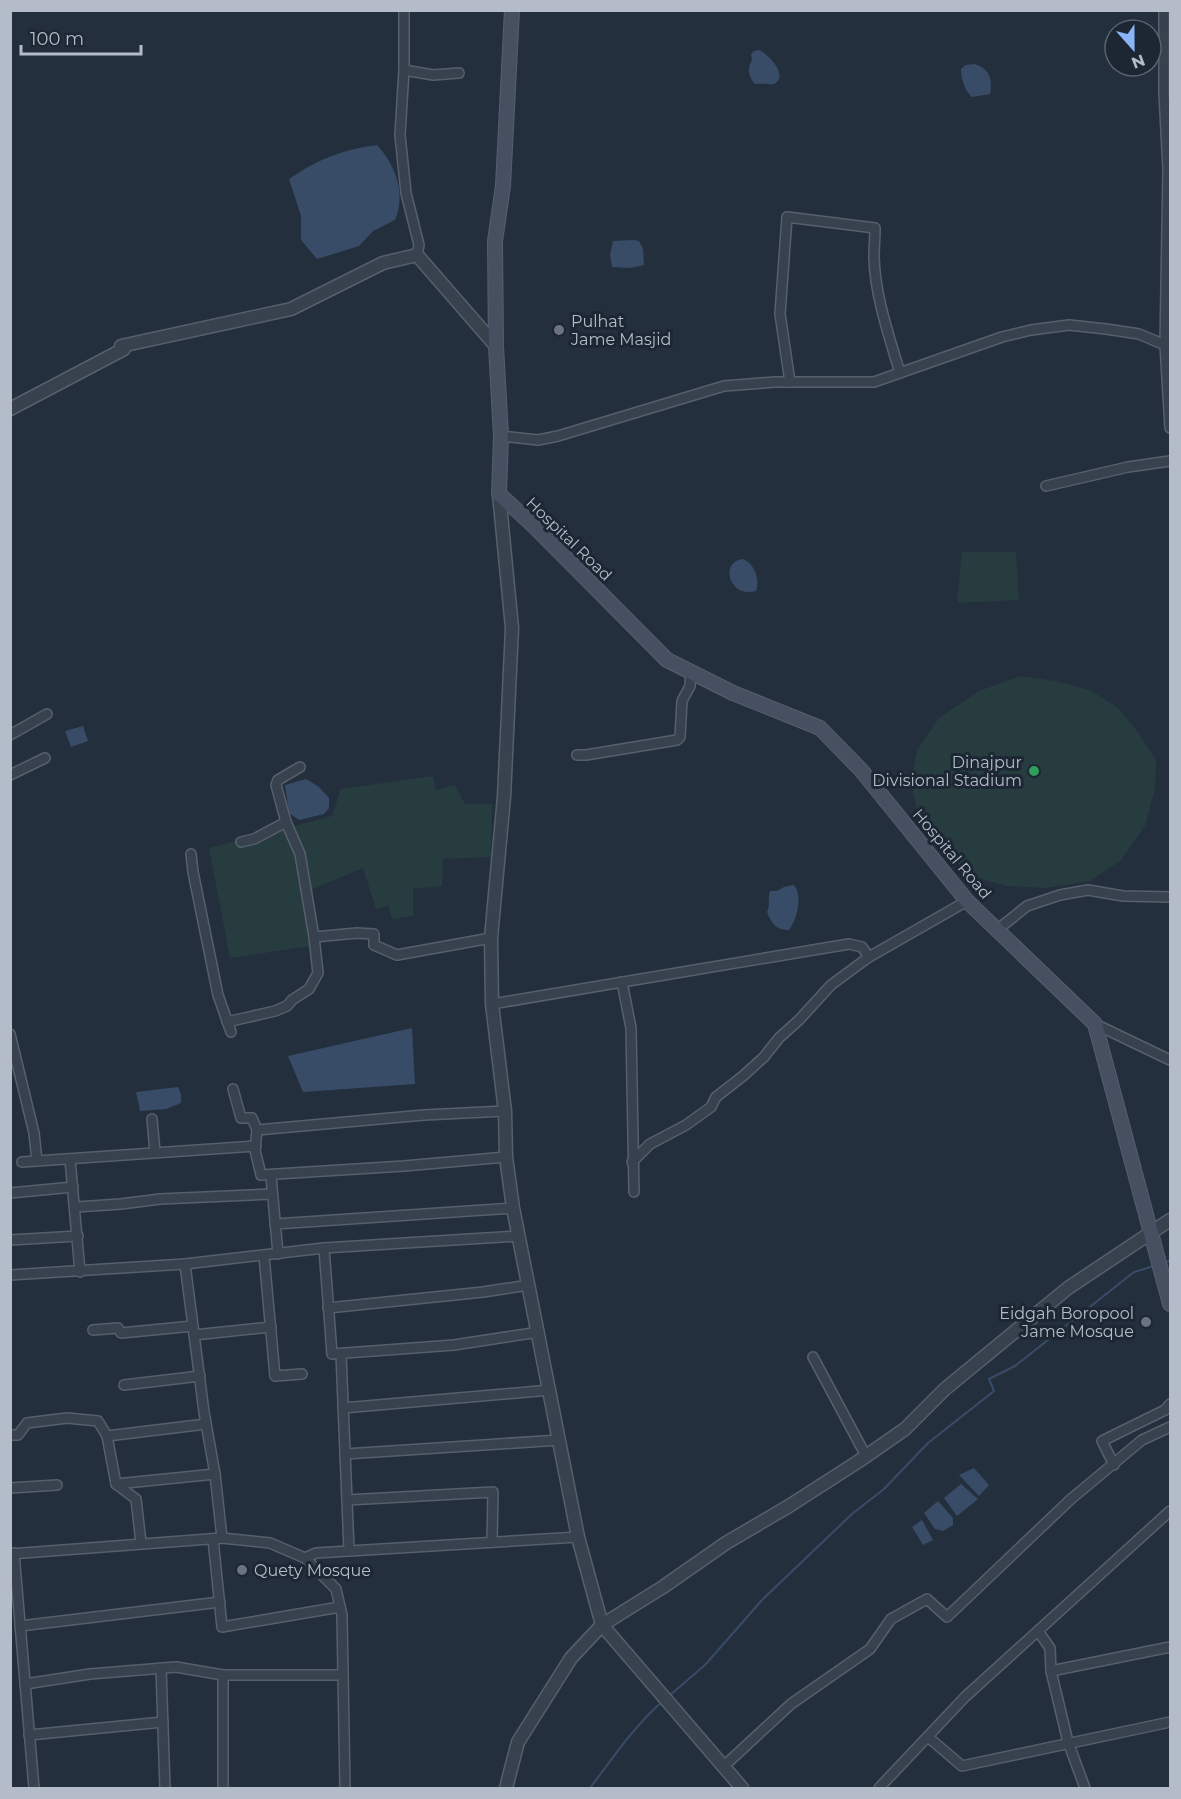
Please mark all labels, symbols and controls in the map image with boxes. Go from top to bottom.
scale bar [21,18,141,56]
north arrow [1103,18,1163,78]
text: 100 m [30,28,84,50]
text: N [1129,50,1148,73]
place label: Pulhat Jame Masjid [570,312,671,349]
marker: Pulhat Jame Masjid [552,323,566,337]
street label: Hospital Road [522,493,616,585]
place label: Dinajpur Divisional Stadium [872,753,1022,790]
marker: Dinajpur Divisional Stadium [1027,764,1041,778]
street label: Hospital Road [909,805,995,903]
place label: Eidgah Boropool Jame Mosque [999,1304,1134,1341]
marker: Eidgah Boropool Jame Mosque [1139,1315,1153,1329]
place label: Quety Mosque [254,1561,371,1580]
marker: Quety Mosque [235,1563,249,1577]

